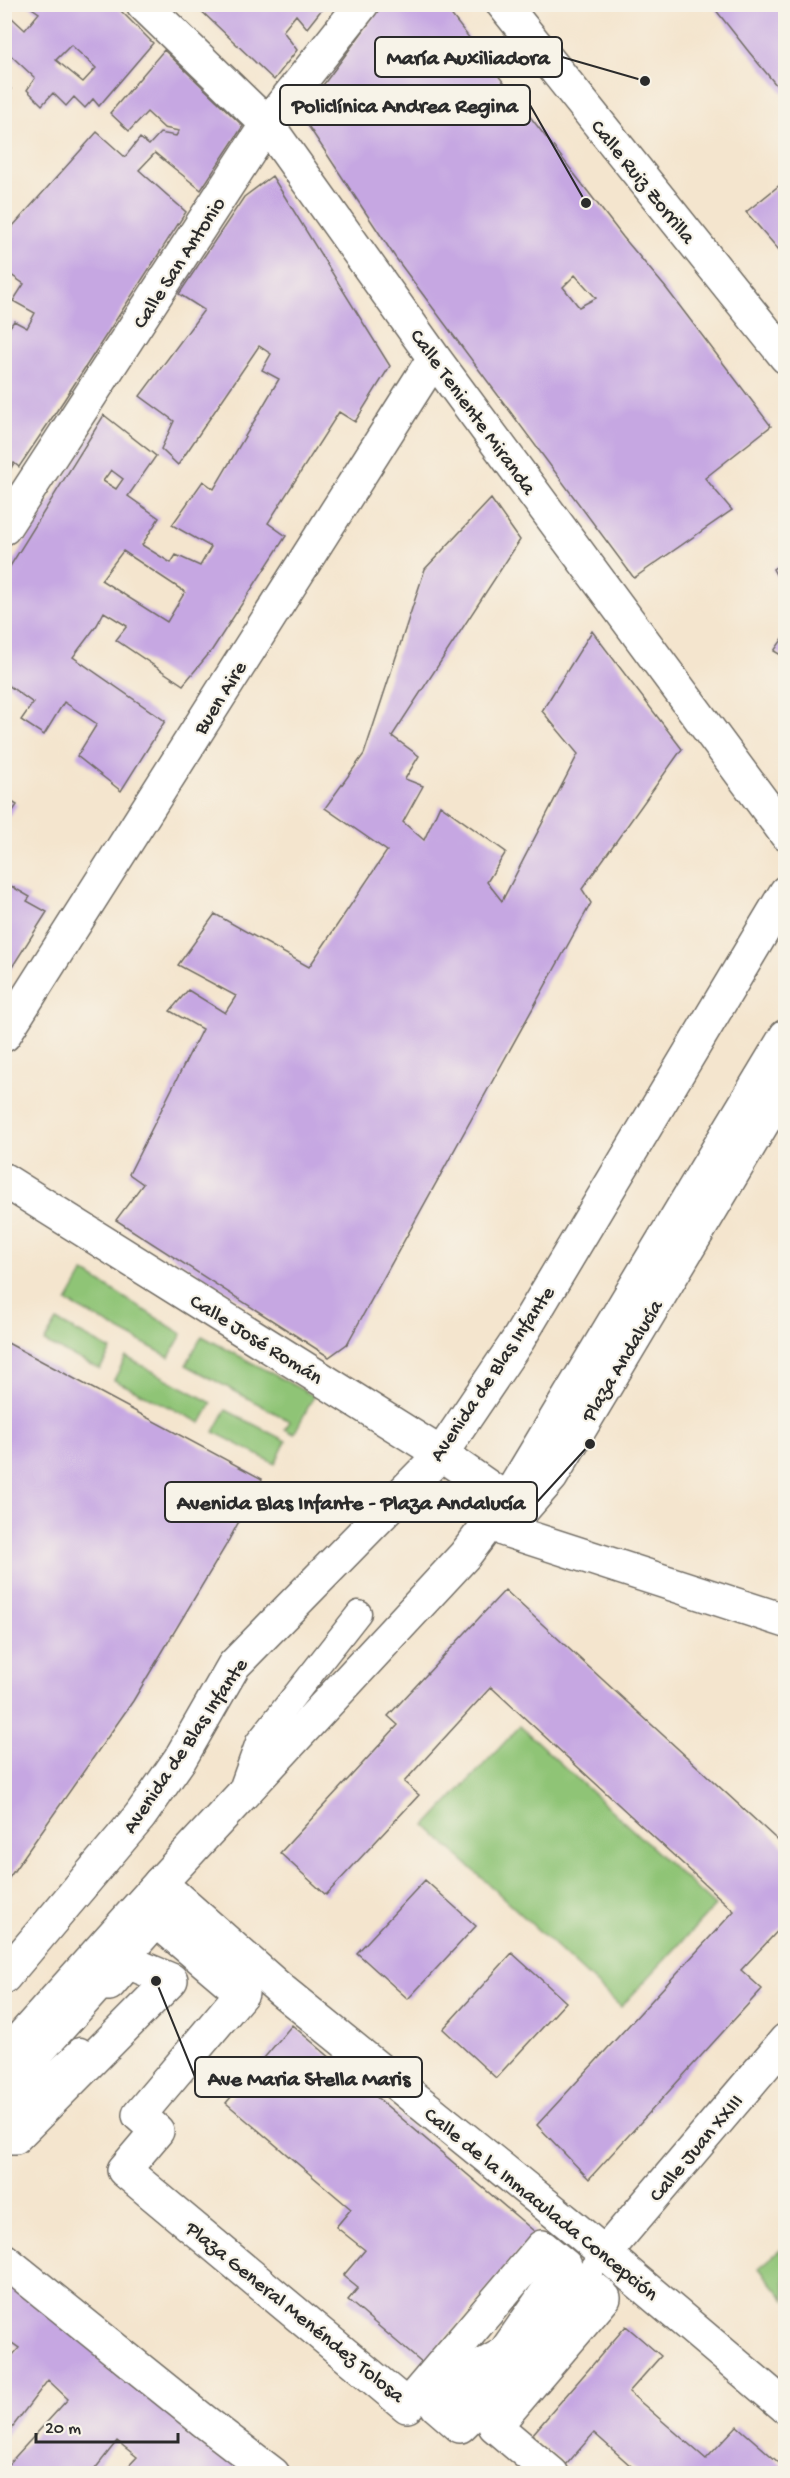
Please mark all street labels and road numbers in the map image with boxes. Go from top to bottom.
street label: Calle Ruiz Zorrilla [584,116,700,251]
street label: Calle San Antonio [129,193,233,334]
street label: Calle Teniente Miranda [403,325,541,502]
street label: Buen Aire [189,657,255,741]
street label: Avenida de Blas Infante [426,1281,563,1467]
street label: Calle José Román [184,1290,326,1392]
street label: Plaza Andalucía [577,1295,671,1428]
street label: Avenida de Blas Infante [119,1653,256,1839]
street label: Calle Juan XXIII [645,2090,750,2208]
street label: Calle de la Inmaculada Concepción [418,2103,662,2308]
street label: Plaza General Menéndez Tolosa [178,2217,409,2411]

